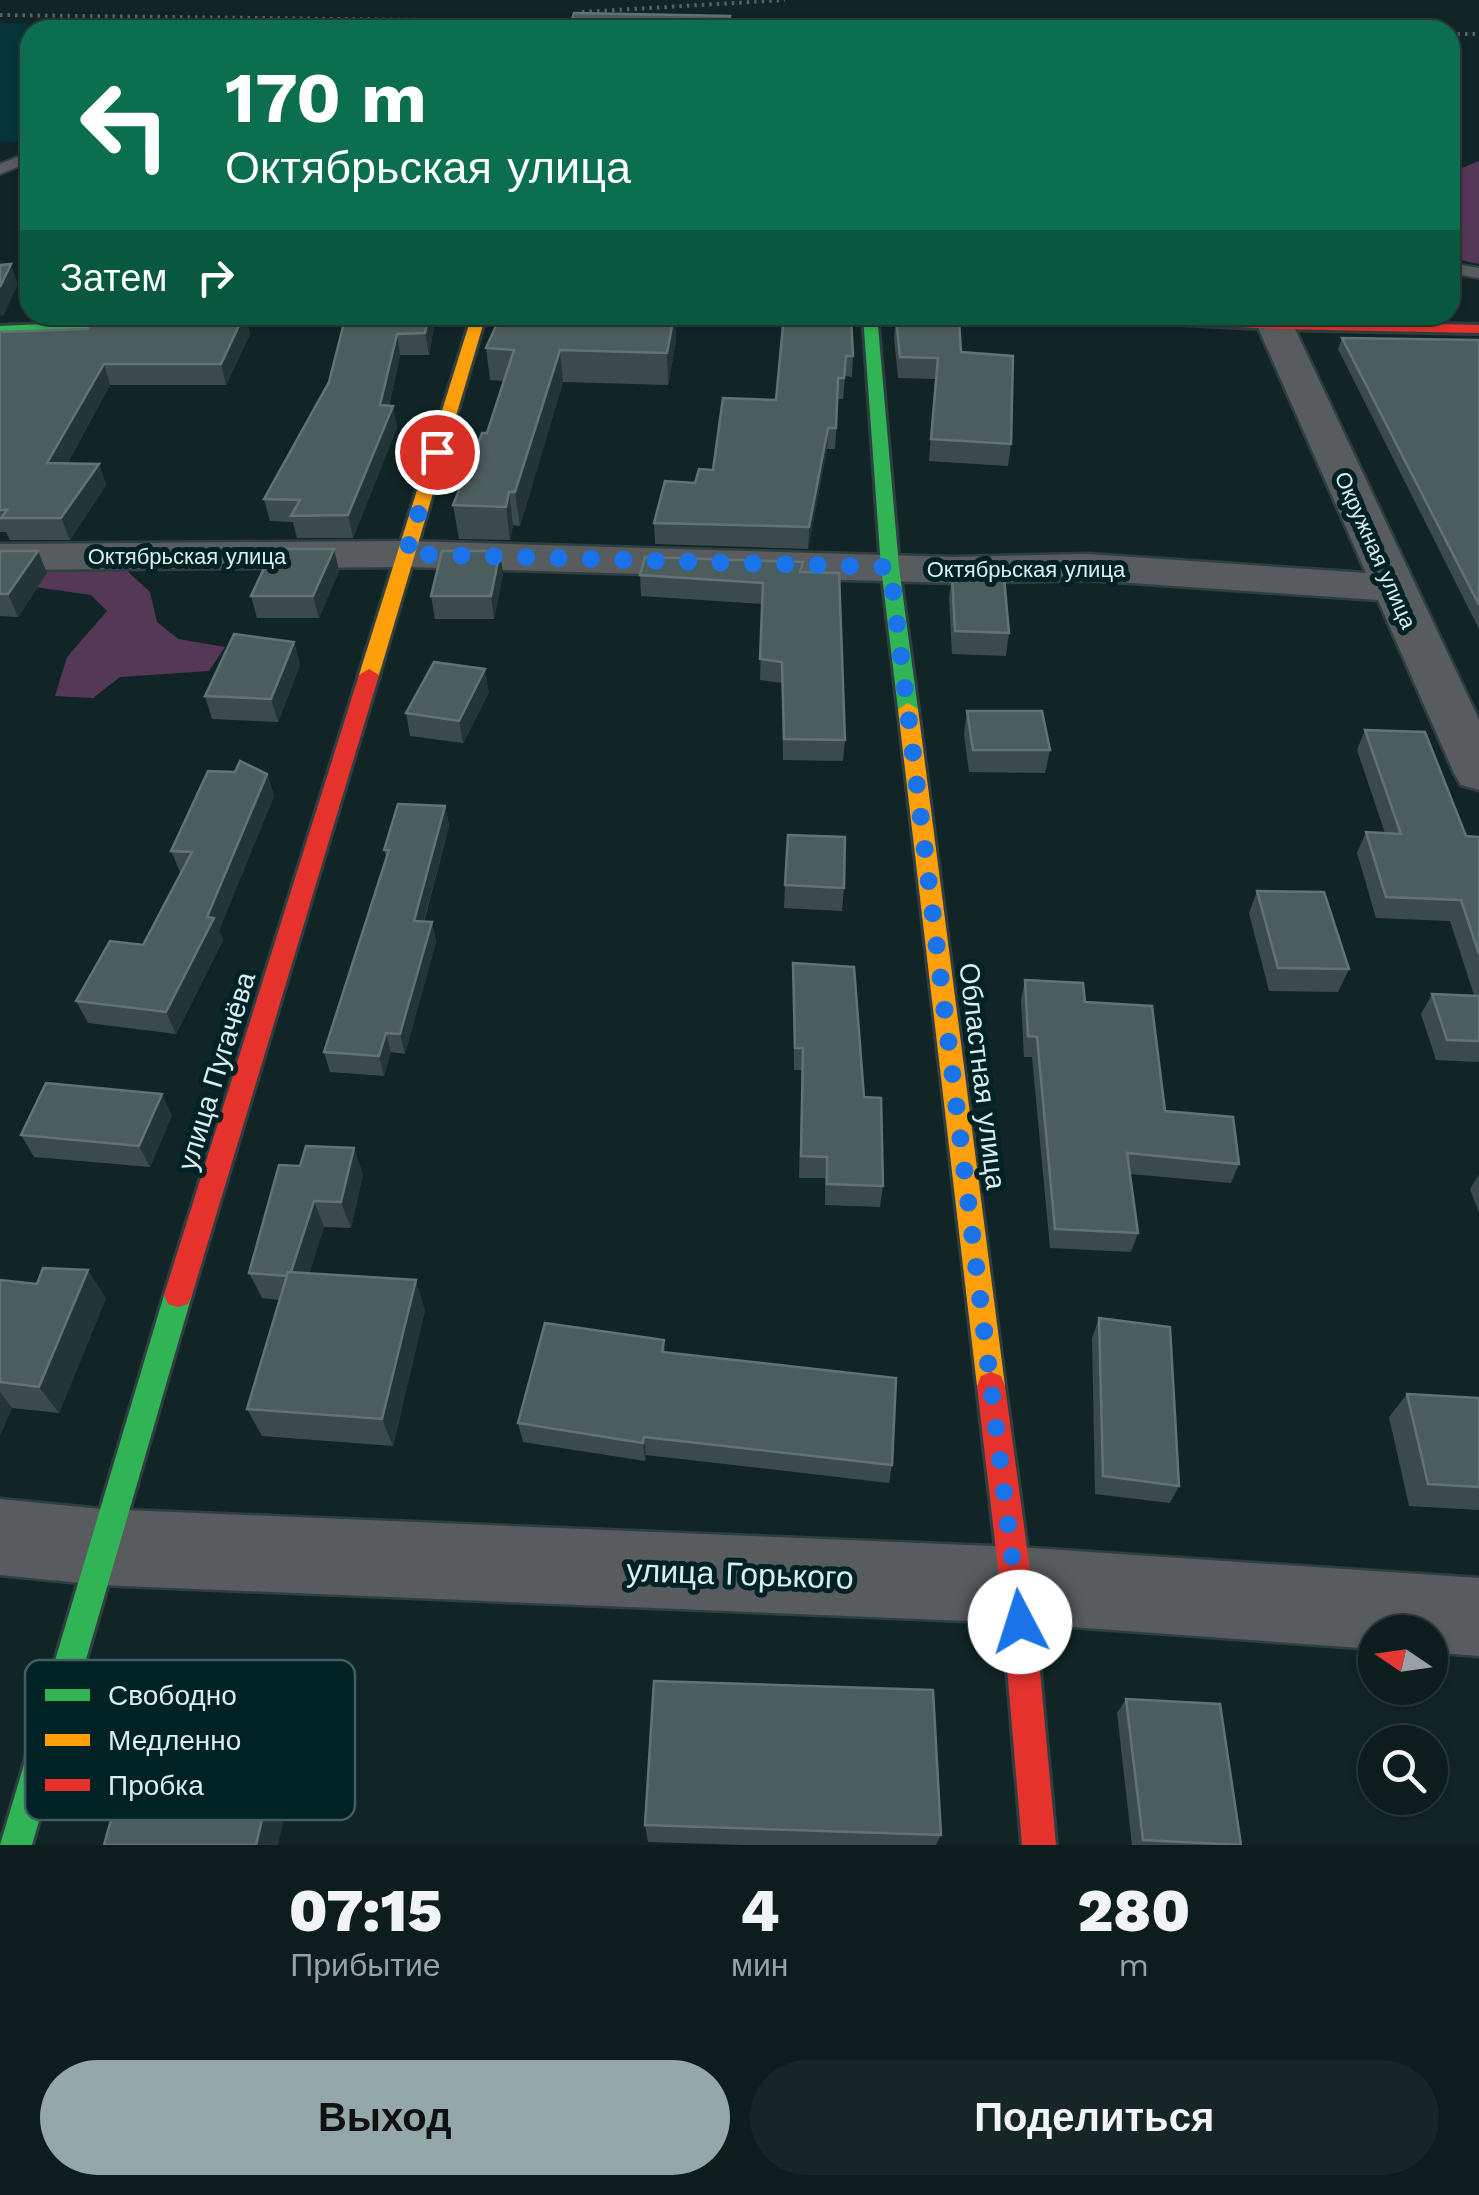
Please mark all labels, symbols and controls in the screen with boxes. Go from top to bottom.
text: 170 m [225,57,427,139]
icon: left [60,60,190,190]
text: Октябрьская улица [225,141,631,194]
icon: right [188,250,243,305]
text: Затем [60,256,168,300]
pin [395,410,480,495]
icon: arrive [410,425,465,480]
street label: Окружная улица [1330,468,1422,633]
street label: Октябрьская улица [88,544,287,569]
street label: Октябрьская улица [927,557,1126,582]
street label: Областная улица [952,961,1013,1192]
street label: улица Пугачёва [171,968,262,1174]
street label: улица Горького [626,1551,854,1597]
position arrow [968,1570,1072,1674]
north arrow [1358,1615,1448,1705]
map controls [1358,1615,1448,1815]
legend [25,1660,355,1820]
text: Свободно [108,1679,237,1712]
text: Медленно [108,1724,241,1757]
button: search [1358,1725,1448,1815]
text: Пробка [108,1769,204,1802]
text: 07:15 [289,1875,442,1946]
text: 4 [740,1875,779,1946]
text: 280 [1077,1875,1190,1946]
text: Прибытие [290,1946,441,1984]
text: мин [731,1946,788,1984]
text: m [1118,1946,1149,1984]
button: Выход [40,2060,730,2175]
button: Поделиться [750,2060,1439,2175]

